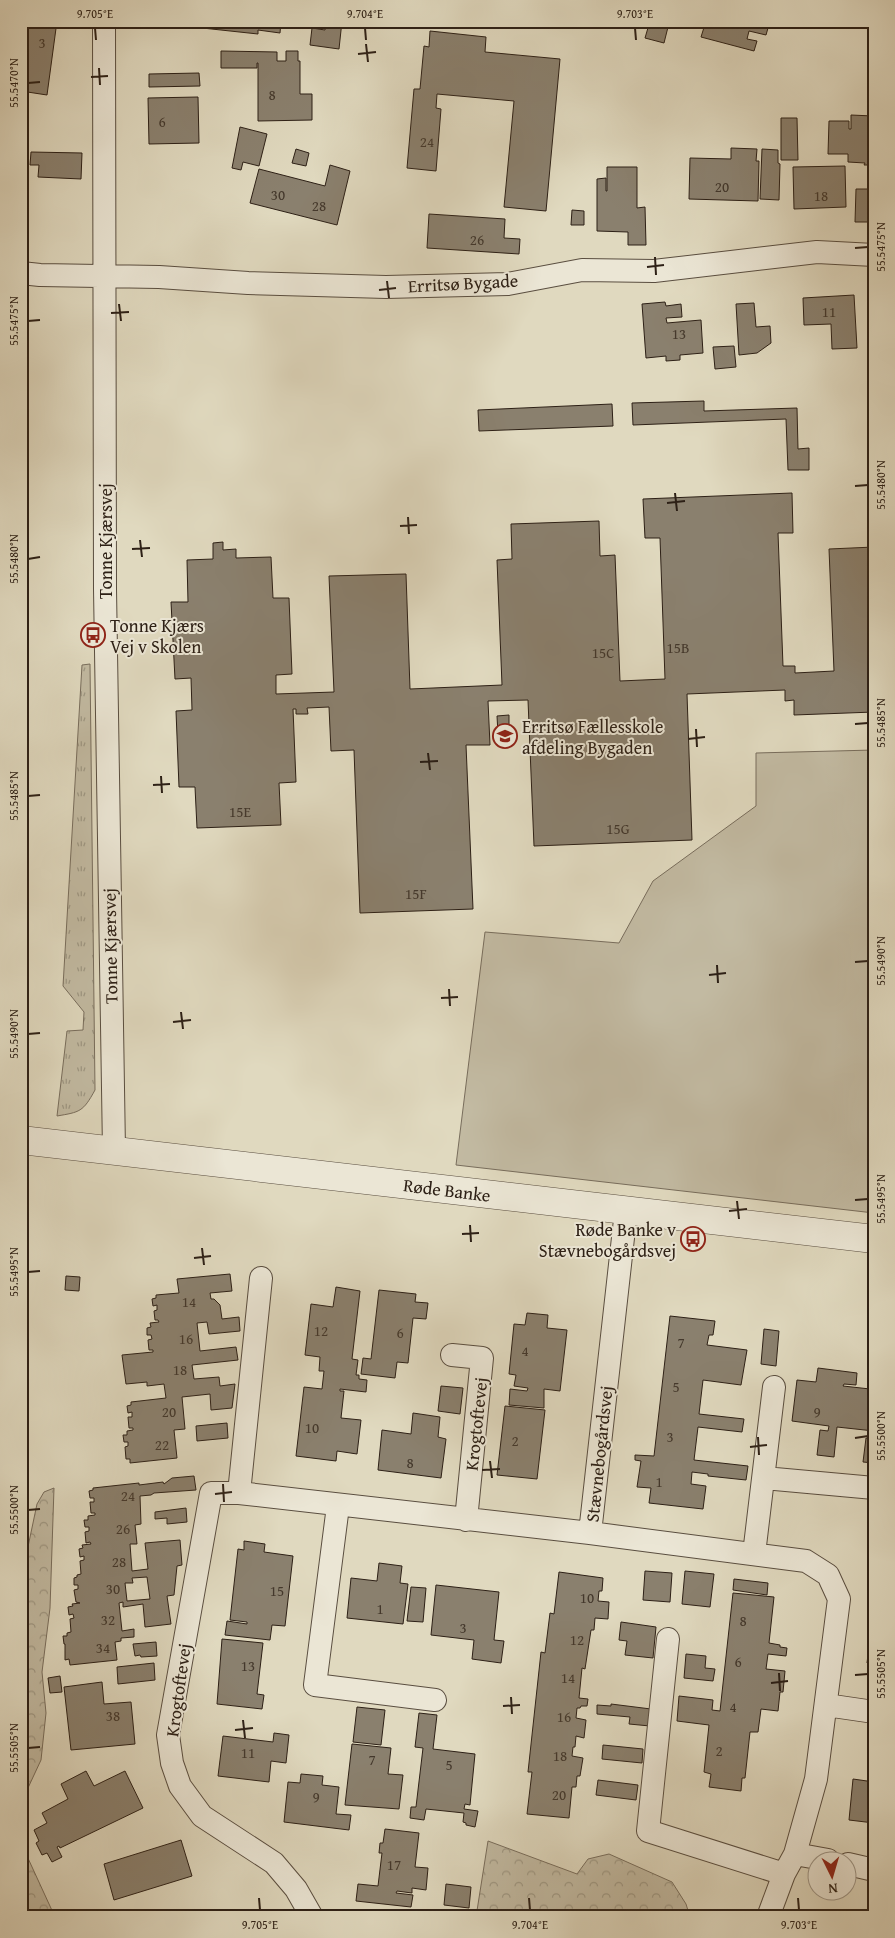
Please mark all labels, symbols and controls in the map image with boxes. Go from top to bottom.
text: 9.705°E [77,5,113,22]
text: 9.704°E [347,5,383,22]
text: 9.703°E [617,5,653,22]
house number: 3 [38,32,46,53]
text: 55.5470°N [5,58,22,108]
house number: 8 [268,84,276,105]
house number: 6 [158,111,166,132]
house number: 24 [420,131,434,152]
house number: 20 [715,176,729,197]
house number: 30 [271,184,285,205]
house number: 18 [814,185,828,206]
house number: 28 [312,195,326,216]
text: 55.5475°N [872,222,889,272]
house number: 26 [470,229,484,250]
street label: Erritsø Bygade [407,267,519,299]
text: 55.5475°N [5,296,22,346]
house number: 11 [822,301,836,322]
house number: 13 [672,323,686,344]
text: 55.5480°N [872,460,889,510]
street label: Tonne Kjærsvej [92,483,119,599]
text: 55.5480°N [5,534,22,584]
place label: Tonne Kjærs Vej v Skolen [110,612,204,660]
bus stop icon: Tonne Kjærs Vej v Skolen [80,622,106,648]
house number: 15B [667,637,689,658]
house number: 15C [592,642,614,663]
text: 55.5485°N [872,698,889,748]
place label: Erritsø Fællesskole afdeling Bygaden [522,713,663,761]
school or university icon: Erritsø Fællesskole afdeling Bygaden [492,723,518,749]
text: 55.5485°N [5,771,22,821]
house number: 15E [229,801,251,822]
house number: 15G [606,818,630,839]
house number: 15F [405,883,427,904]
street label: Tonne Kjærsvej [95,888,125,1004]
text: 55.5490°N [872,936,889,986]
text: 55.5490°N [5,1009,22,1059]
street label: Røde Banke [402,1171,492,1209]
text: 55.5495°N [872,1174,889,1224]
place label: Røde Banke v Stævnebogårdsvej [539,1216,676,1264]
bus stop icon: Røde Banke v Stævnebogårdsvej [680,1226,706,1252]
text: 55.5495°N [5,1247,22,1297]
house number: 14 [182,1291,196,1312]
house number: 12 [314,1320,328,1341]
house number: 6 [396,1322,404,1343]
house number: 16 [179,1328,193,1349]
house number: 7 [677,1332,685,1353]
house number: 4 [521,1340,529,1361]
house number: 18 [173,1359,187,1380]
street label: Krogtoftevej [458,1376,494,1472]
house number: 5 [672,1376,680,1397]
street label: Stævnebogårdsvej [578,1384,620,1524]
house number: 20 [162,1401,176,1422]
house number: 9 [813,1401,821,1422]
text: 55.5500°N [872,1411,889,1461]
house number: 10 [305,1417,319,1438]
house number: 3 [666,1426,674,1447]
house number: 2 [511,1430,519,1451]
house number: 22 [155,1434,169,1455]
house number: 8 [406,1452,414,1473]
house number: 1 [655,1471,663,1492]
text: 55.5500°N [5,1485,22,1535]
house number: 24 [121,1485,135,1506]
house number: 26 [116,1518,130,1539]
house number: 28 [112,1551,126,1572]
house number: 30 [106,1578,120,1599]
house number: 15 [270,1580,284,1601]
house number: 10 [580,1587,594,1608]
house number: 1 [376,1598,384,1619]
house number: 32 [101,1609,115,1630]
house number: 8 [739,1610,747,1631]
house number: 3 [459,1617,467,1638]
house number: 12 [570,1629,584,1650]
house number: 34 [96,1637,110,1658]
street label: Krogtoftevej [158,1642,198,1738]
text: 55.5505°N [872,1649,889,1699]
house number: 6 [734,1651,742,1672]
house number: 13 [241,1655,255,1676]
house number: 14 [561,1667,575,1688]
house number: 4 [729,1696,737,1717]
house number: 38 [106,1705,120,1726]
house number: 16 [557,1706,571,1727]
text: 55.5505°N [5,1723,22,1773]
house number: 2 [715,1740,723,1761]
house number: 11 [241,1742,255,1763]
house number: 18 [553,1745,567,1766]
house number: 7 [368,1749,376,1770]
house number: 5 [445,1754,453,1775]
house number: 20 [552,1784,566,1805]
house number: 9 [312,1786,320,1807]
north arrow [808,1850,858,1900]
house number: 17 [387,1854,401,1875]
text: N [827,1879,839,1899]
text: 9.705°E [242,1916,278,1933]
text: 9.704°E [512,1916,548,1933]
text: 9.703°E [781,1916,817,1933]

